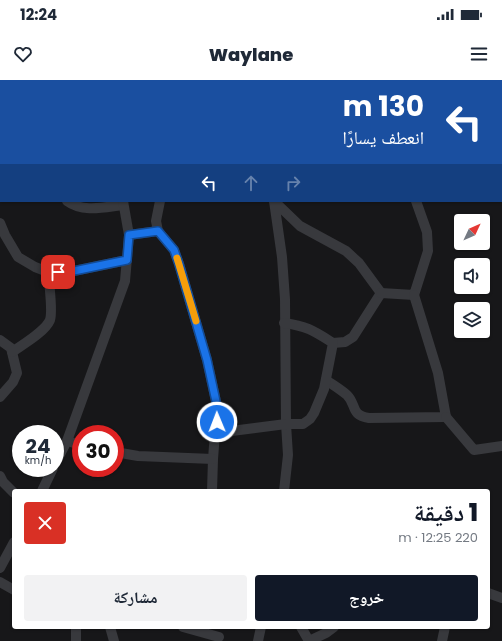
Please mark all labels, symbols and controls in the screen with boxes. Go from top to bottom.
text: 12:24 [20,4,57,25]
text: Waylane [209,42,293,67]
icon: heart [12,43,34,65]
icon: menu [468,43,490,65]
text: 130 m [343,87,424,126]
icon: left [438,96,490,148]
text: انعطف يسارًا [343,125,424,150]
icon: left [198,172,220,194]
icon: ahead [240,172,262,194]
icon: right [282,172,304,194]
north arrow [454,214,490,250]
map controls [454,214,490,338]
pin [41,255,75,289]
button: sound [454,258,490,294]
icon: arrive [47,261,69,283]
button: layers [454,302,490,338]
position arrow [196,401,238,443]
speed limit sign: 30 [72,425,124,477]
text: 24 [26,432,50,460]
text: km/h [25,453,51,468]
text: 1 دقيقة [414,496,478,529]
button: close [24,502,66,544]
text: 220 m · 12:25 [398,528,478,547]
button: مشاركة [24,575,247,621]
button: خروج [255,575,478,621]

